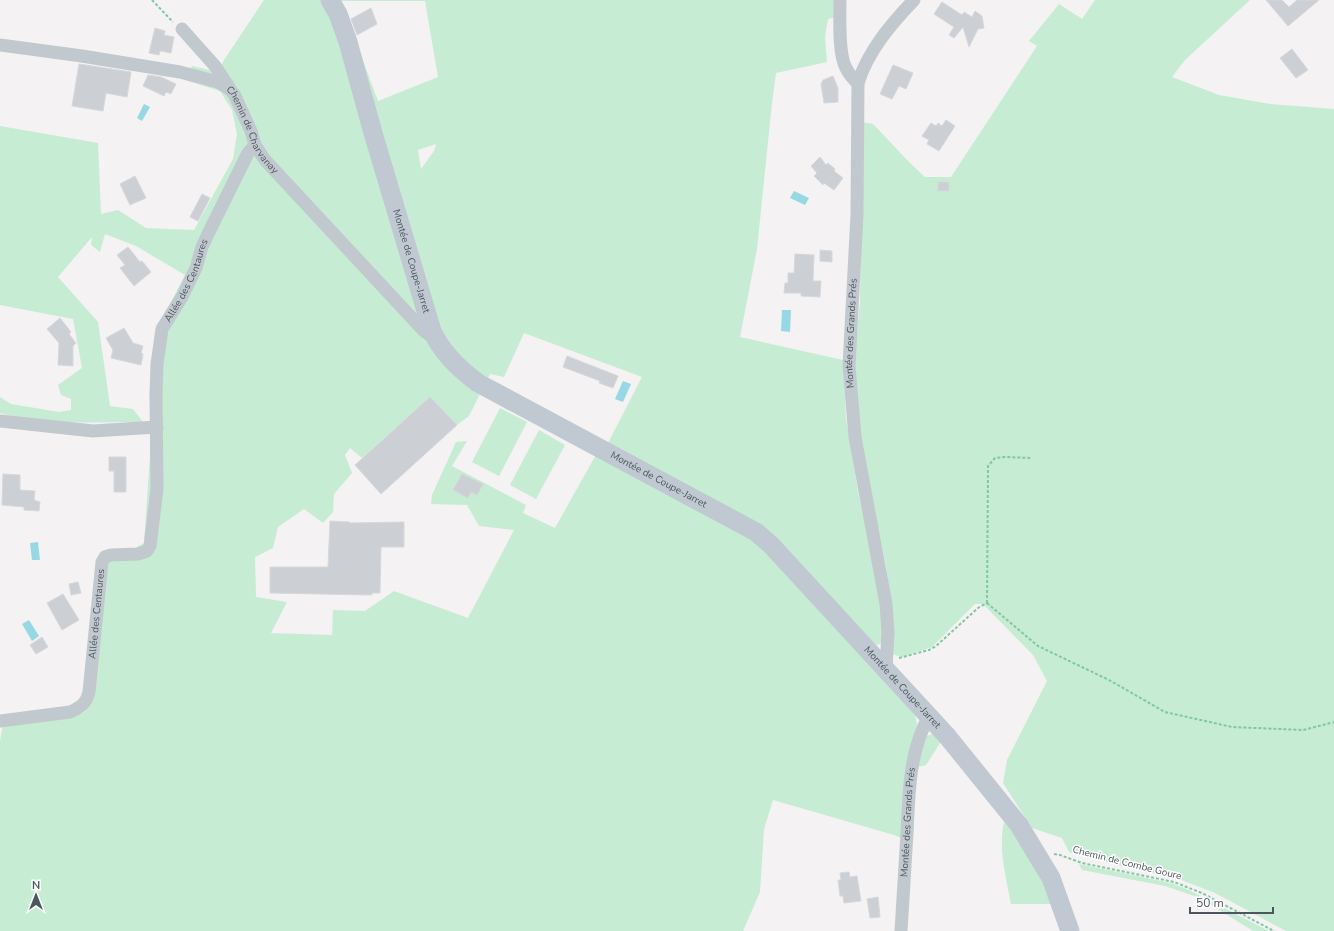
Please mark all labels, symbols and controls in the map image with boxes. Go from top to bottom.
street label: Chemin de Charvanay [223,83,282,178]
street label: Montée de Coupe-Jarret [389,208,433,315]
street label: Allée des Centaures [161,237,212,325]
street label: Montée des Grands Prés [842,278,861,389]
street label: Montée de Coupe-Jarret [608,448,710,512]
street label: Allée des Centaures [85,568,108,660]
street label: Montée de Coupe-Jarret [861,643,944,732]
street label: Montée des Grands Prés [897,766,919,878]
street label: Chemin de Combe Goure [1071,843,1183,883]
north arrow [16,875,56,915]
text: N [32,878,40,893]
scale bar [1190,889,1273,915]
text: 50 m [1196,895,1224,911]

